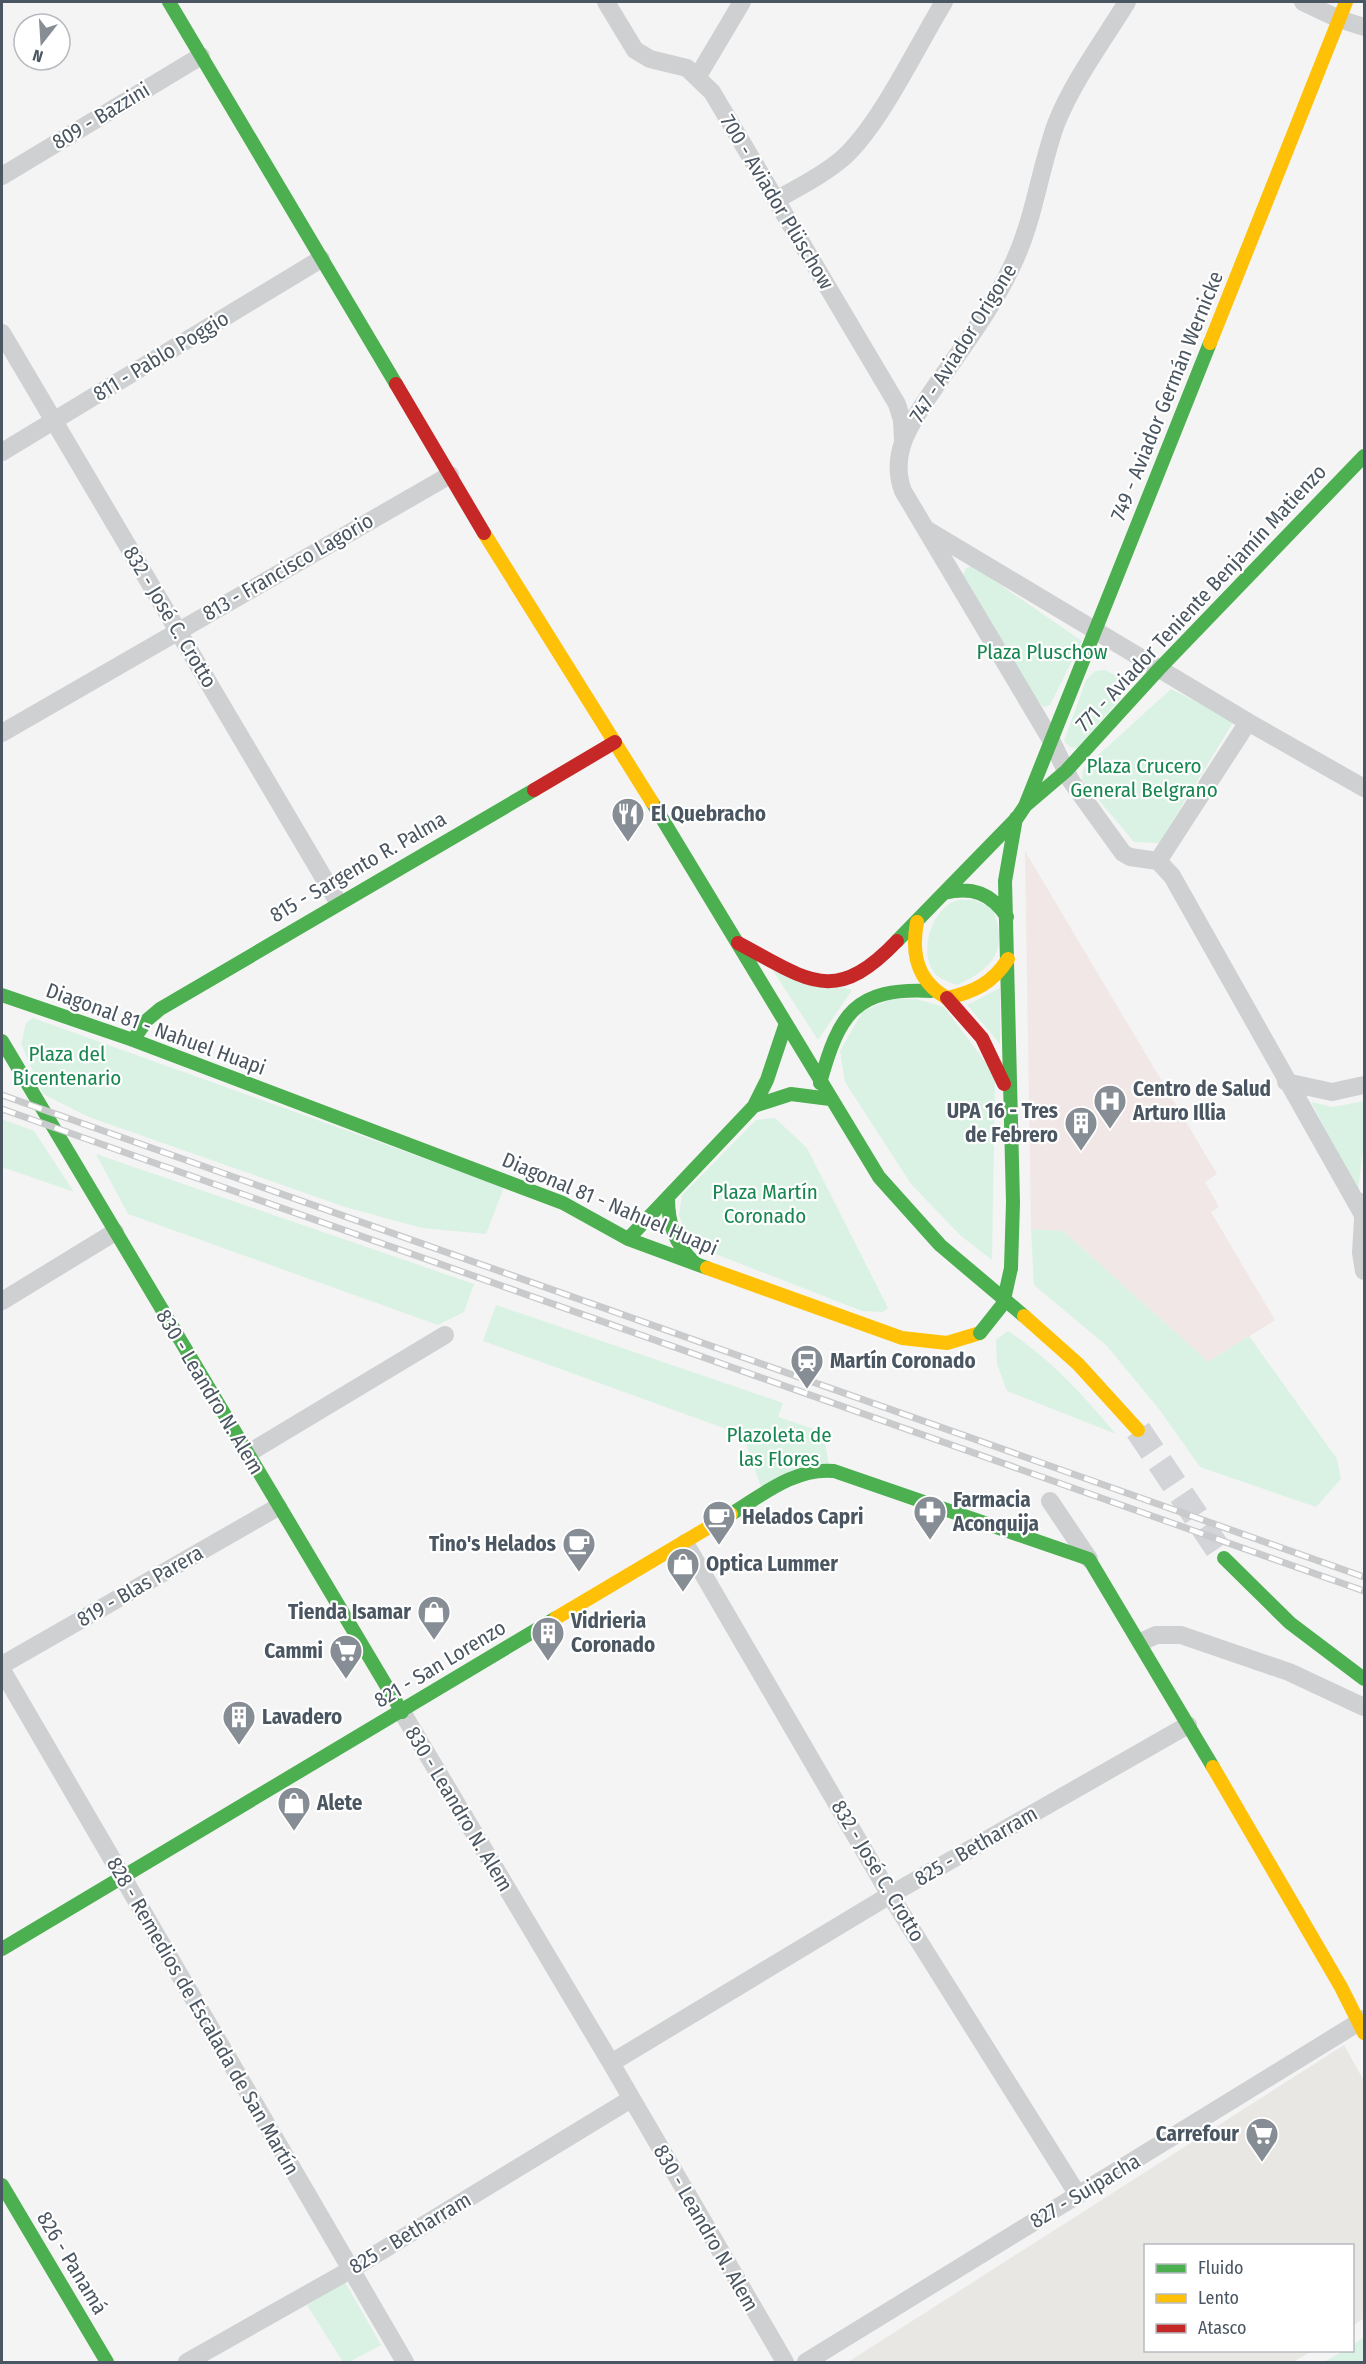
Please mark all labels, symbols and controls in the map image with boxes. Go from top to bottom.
north arrow [12,12,72,72]
text: N [30,45,45,66]
street label: 809 - Bazzini [48,77,154,155]
street label: 700 - Aviador Plüschow [714,110,840,294]
street label: 747 - Aviador Origone [904,259,1022,427]
street label: 749 - Aviador Germán Wernicke [1105,267,1229,525]
street label: 811 - Pablo Poggio [88,305,234,407]
street label: 771 - Aviador Teniente Benjamín Matienzo [1070,459,1332,737]
street label: 813 - Francisco Lagorio [198,507,378,627]
street label: 832 - José C. Crotto [118,542,222,692]
park label: Plaza Pluschow [977,639,1108,665]
park label: Plaza Crucero General Belgrano [1070,753,1218,803]
restaurant icon: El Quebracho [610,796,646,843]
place label: El Quebracho [651,801,766,827]
street label: 815 - Sargento R. Palma [265,806,451,928]
street label: Diagonal 81 - Nahuel Huapi [43,977,269,1081]
park label: Plaza del Bicentenario [13,1041,121,1091]
place label: Centro de Salud Arturo Illia [1132,1076,1271,1126]
hospital icon: Centro de Salud Arturo Illia [1092,1083,1128,1130]
place label: UPA 16 - Tres de Febrero [947,1098,1058,1148]
building icon: UPA 16 - Tres de Febrero [1063,1105,1099,1152]
street label: Diagonal 81 - Nahuel Huapi [498,1147,722,1261]
park label: Plaza Martín Coronado [712,1179,818,1229]
street label: 830 - Leandro N. Alem [150,1305,270,1479]
station icon: Martín Coronado [789,1343,825,1390]
place label: Martín Coronado [830,1348,976,1374]
park label: Plazoleta de las Flores [726,1422,832,1472]
place label: Farmacia Aconquija [952,1487,1039,1537]
pharmacy icon: Farmacia Aconquija [912,1494,948,1541]
cafe icon: Helados Capri [701,1499,737,1546]
place label: Helados Capri [742,1504,863,1530]
cafe icon: Tino's Helados [561,1526,597,1573]
place label: Tino's Helados [429,1531,556,1557]
street label: 819 - Blas Parera [72,1539,208,1633]
shop icon: Optica Lummer [665,1546,701,1593]
place label: Optica Lummer [706,1551,838,1577]
shop icon: Tienda Isamar [416,1594,452,1641]
place label: Tienda Isamar [288,1599,411,1625]
place label: Vidrieria Coronado [570,1608,655,1658]
street label: 821 - San Lorenzo [369,1615,511,1713]
building icon: Vidrieria Coronado [530,1615,566,1662]
supermarket icon: Cammi [328,1633,364,1680]
place label: Cammi [264,1638,323,1664]
building icon: Lavadero [221,1699,257,1746]
place label: Lavadero [262,1704,342,1730]
street label: 830 - Leandro N. Alem [399,1722,519,1896]
shop icon: Alete [276,1785,312,1832]
place label: Alete [316,1790,363,1816]
street label: 832 - José C. Crotto [826,1796,930,1946]
street label: 825 - Betharram [910,1800,1042,1892]
street label: 828 - Remedios de Escalada de San Martín [101,1852,305,2180]
supermarket icon: Carrefour [1244,2116,1280,2163]
place label: Carrefour [1156,2121,1239,2147]
street label: 830 - Leandro N. Alem [648,2140,764,2316]
street label: 827 - Suipacha [1025,2148,1145,2234]
street label: 825 - Betharram [344,2186,476,2280]
street label: 826 - Panamá [31,2207,113,2319]
legend [1144,2244,1354,2352]
text: Fluido [1198,2257,1244,2279]
text: Lento [1198,2287,1239,2309]
text: Atasco [1198,2317,1246,2339]

